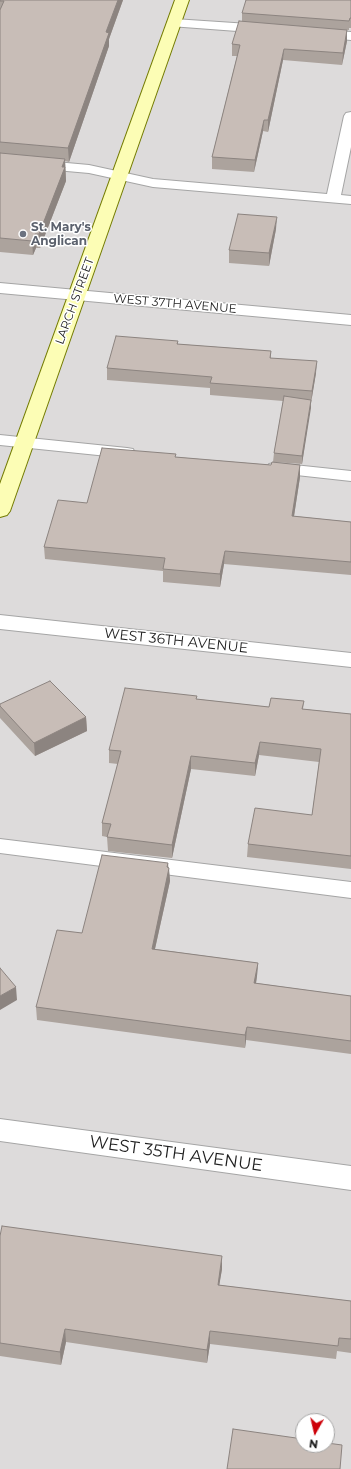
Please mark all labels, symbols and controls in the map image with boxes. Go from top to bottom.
place label: St. Mary's Anglican [31,220,91,248]
marker: St. Mary's Anglican [18,229,28,239]
street label: LARCH STREET [53,256,97,346]
street label: WEST 37TH AVENUE [113,291,237,317]
street label: WEST 36TH AVENUE [103,625,249,657]
street label: WEST 35TH AVENUE [88,1132,264,1176]
north arrow [295,1413,335,1453]
text: N [308,1436,319,1451]

